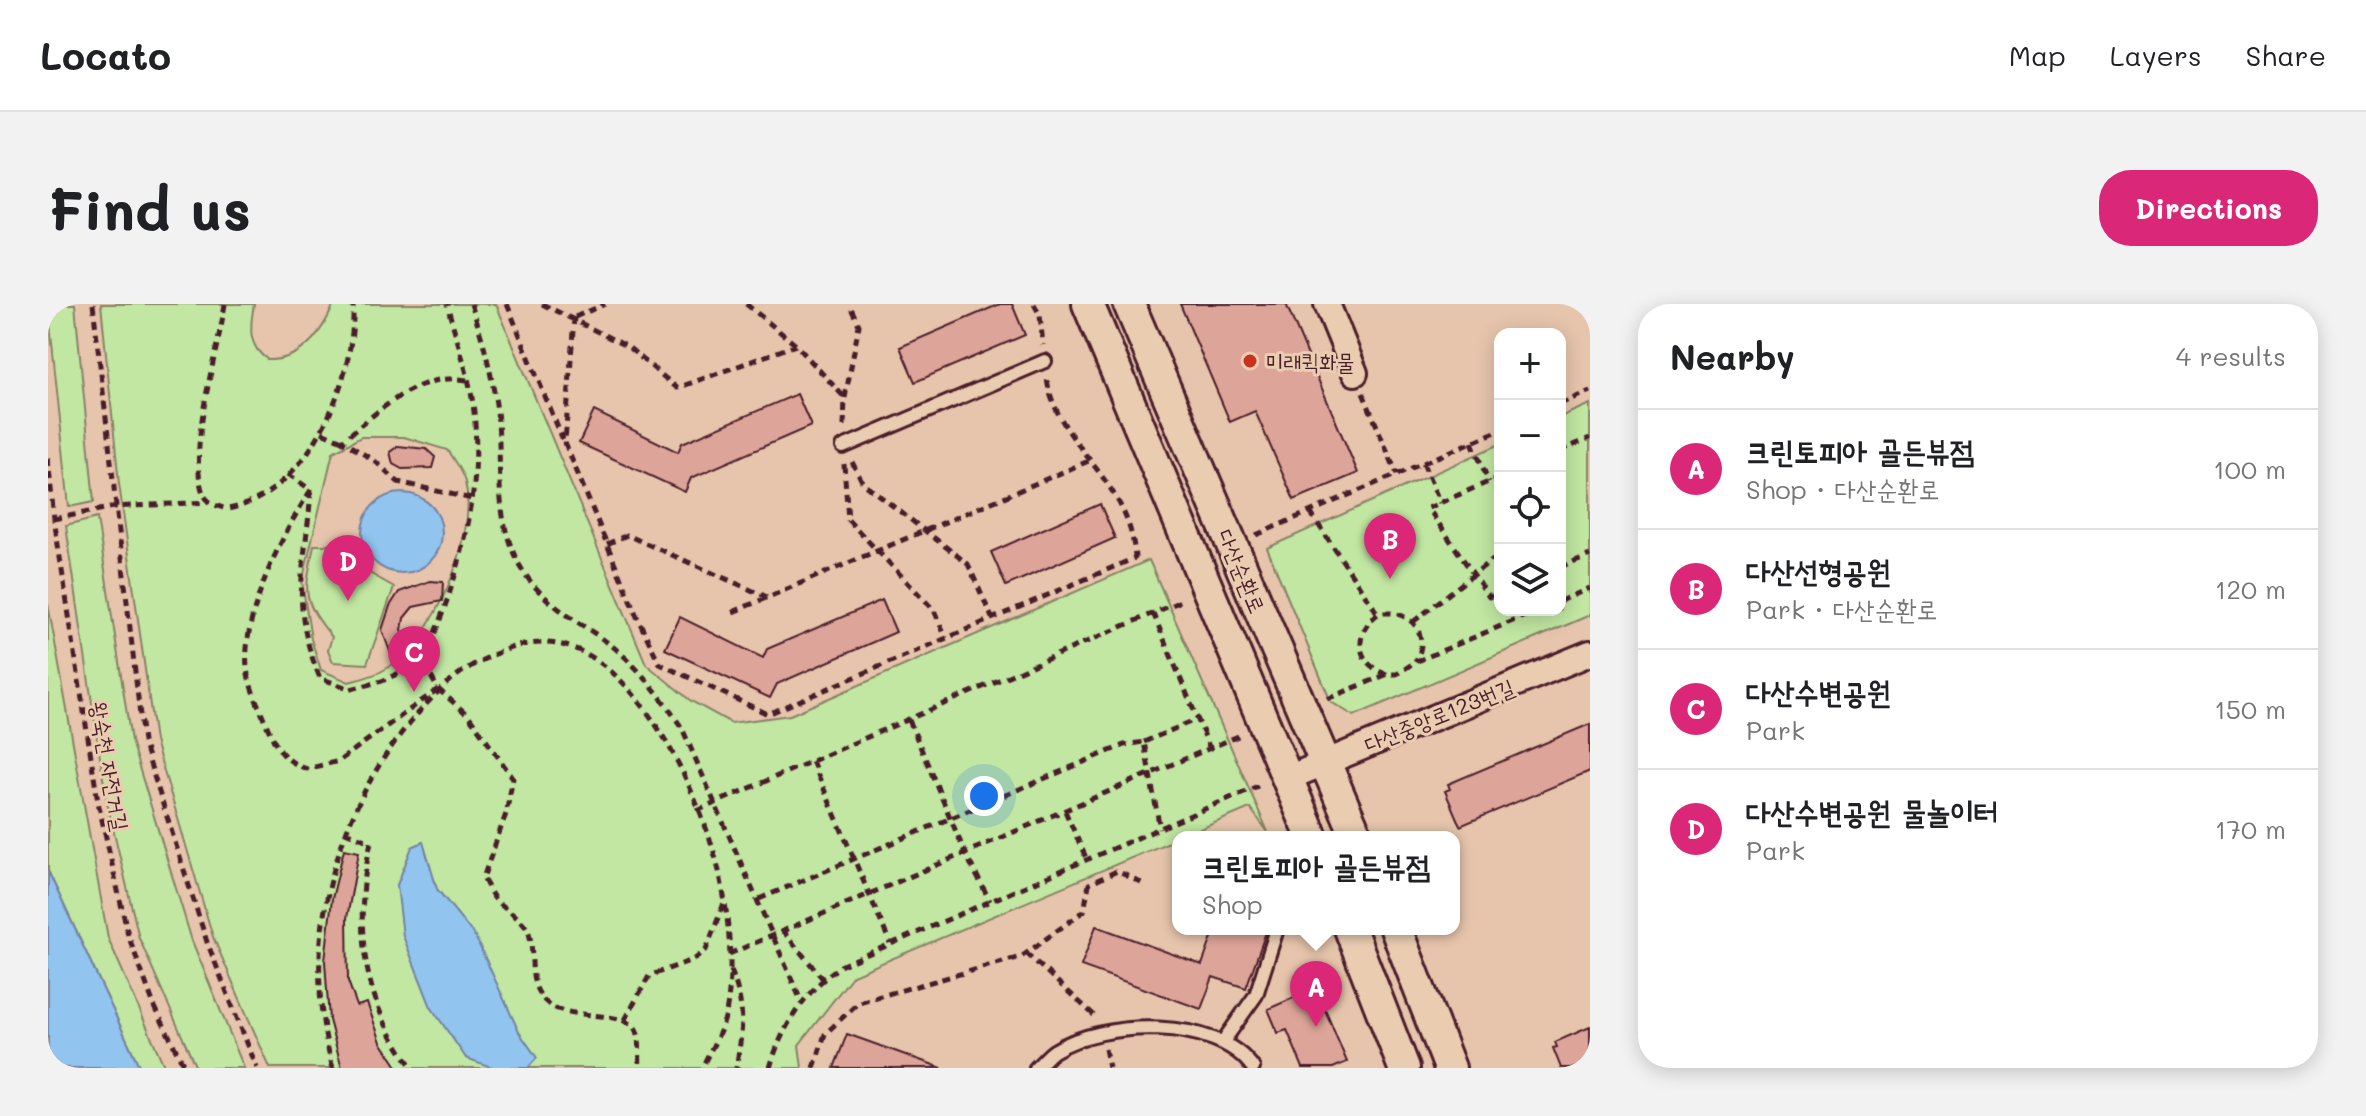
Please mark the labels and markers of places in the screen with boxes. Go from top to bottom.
place label: 미래퀵화물 [1266,347,1355,376]
marker: 미래퀵화물 [1241,352,1259,370]
pin: B [1364,513,1416,579]
pin: D [322,535,374,601]
pin: C [388,626,440,692]
pin: A [1290,961,1342,1027]

